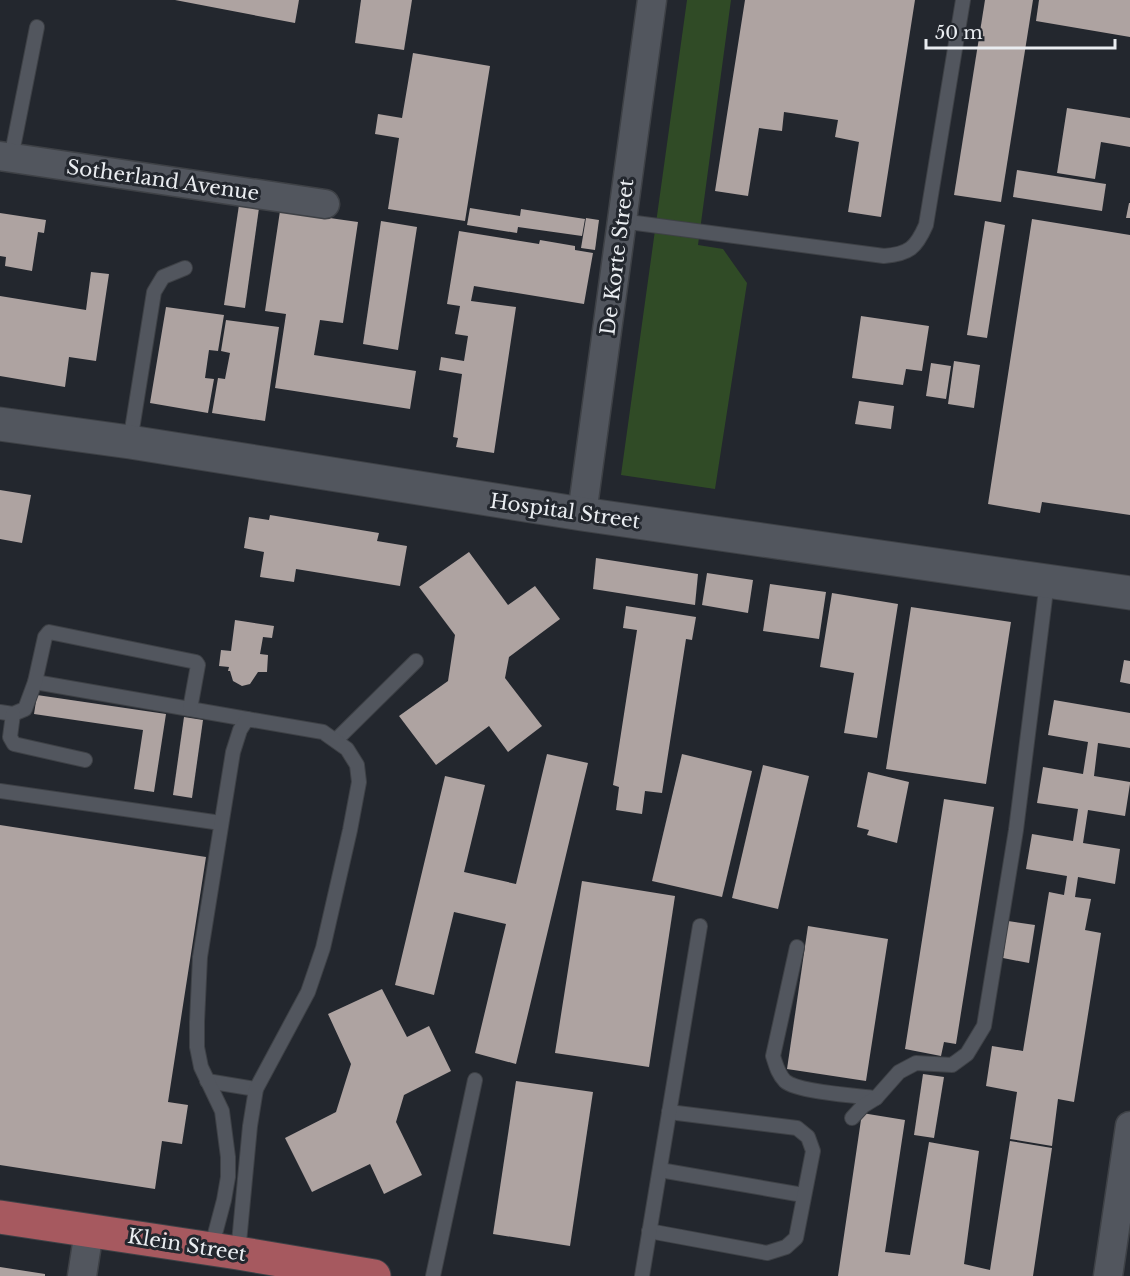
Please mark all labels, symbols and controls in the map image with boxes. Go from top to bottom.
scale bar [926,12,1115,50]
text: 50 m [935,22,983,44]
street label: Sotherland Avenue [65,155,261,205]
street label: De Korte Street [595,177,639,337]
street label: Hospital Street [488,489,642,533]
street label: Klein Street [126,1224,249,1266]

